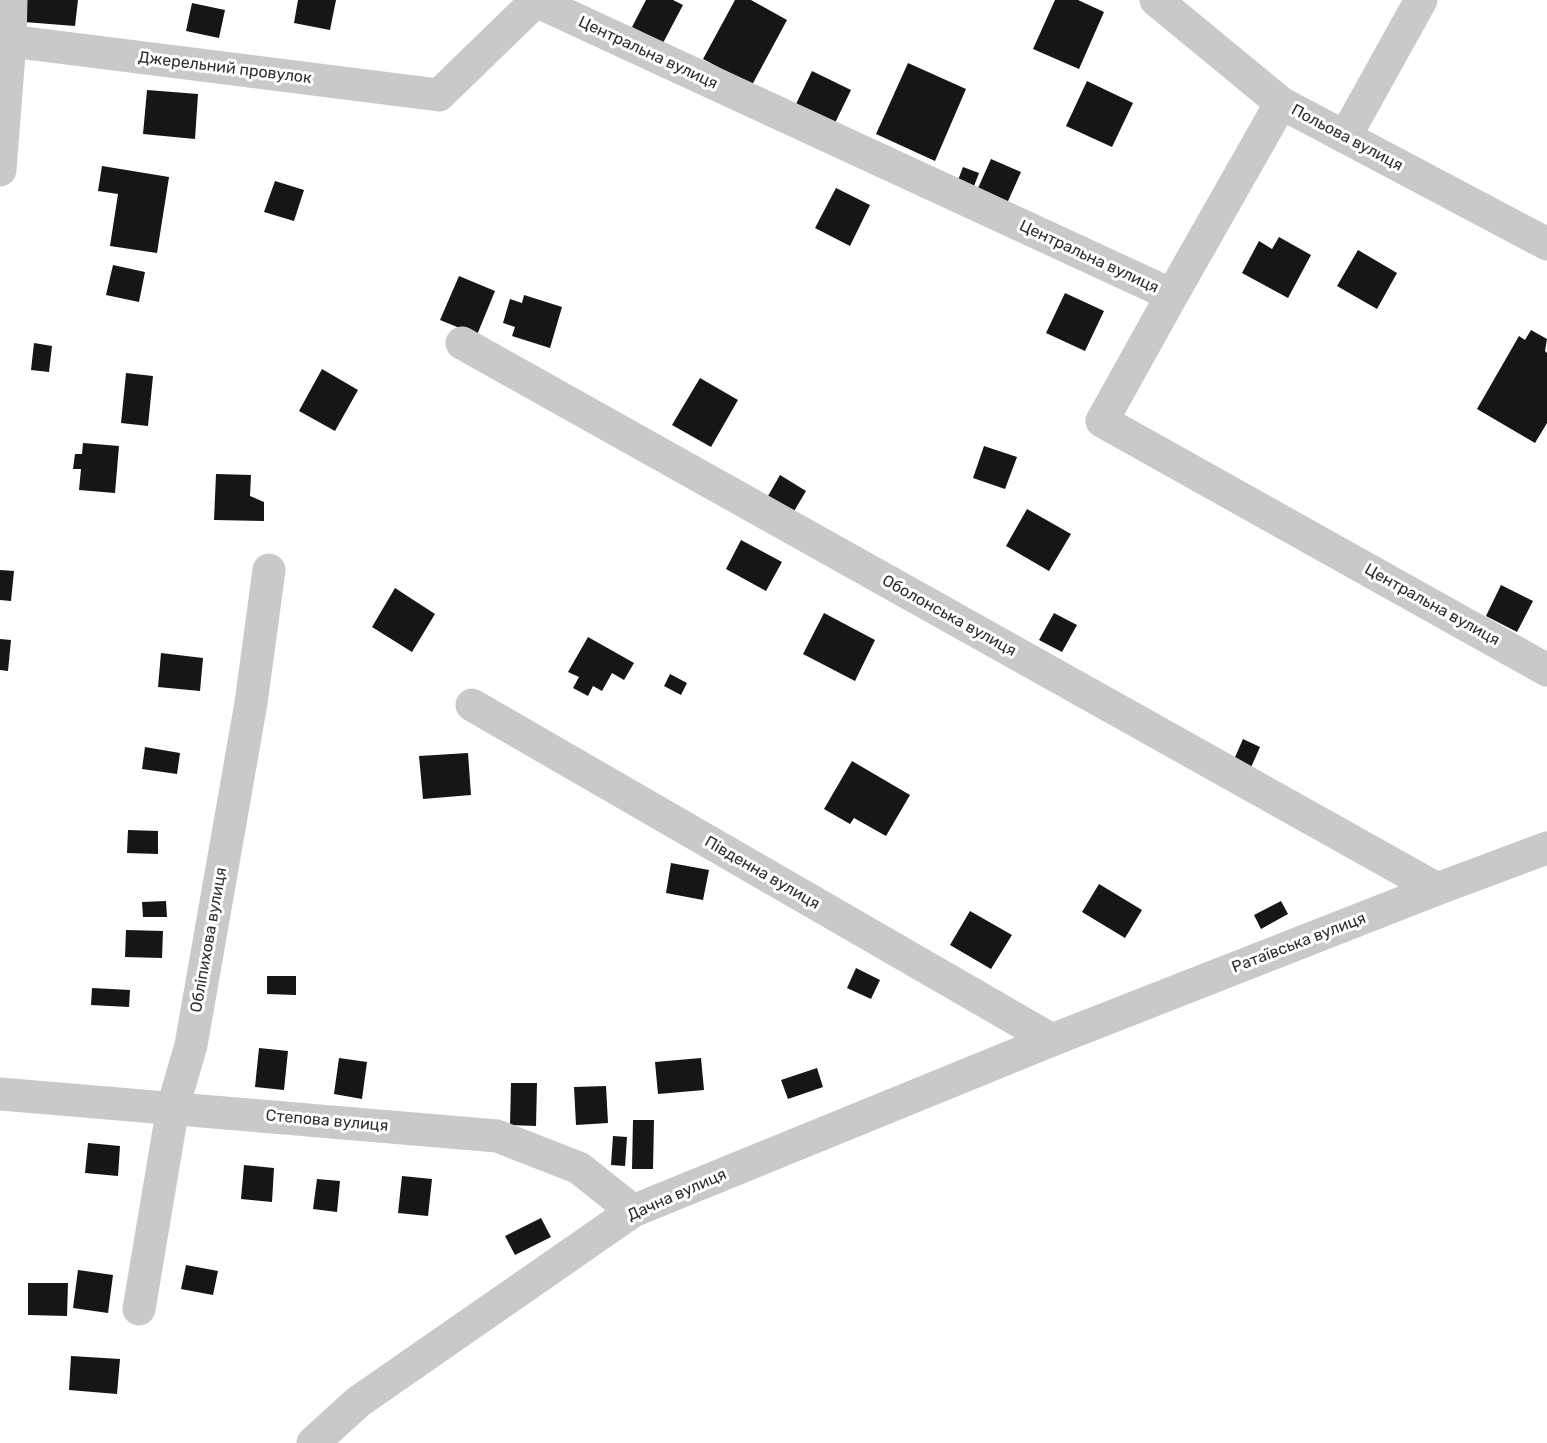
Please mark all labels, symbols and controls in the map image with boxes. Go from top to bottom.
street label: Центральна вулиця [575,12,721,94]
street label: Джерельний провулок [137,48,313,88]
street label: Польова вулиця [1288,101,1406,175]
street label: Центральна вулиця [1016,216,1162,298]
street label: Центральна вулиця [1361,560,1503,650]
street label: Оболонська вулиця [879,571,1019,661]
street label: Південна вулиця [701,832,823,914]
street label: Обліпихова вулиця [187,866,231,1014]
street label: Ратаївська вулиця [1229,909,1369,977]
street label: Степова вулиця [265,1106,389,1136]
street label: Дачна вулиця [625,1165,729,1225]

